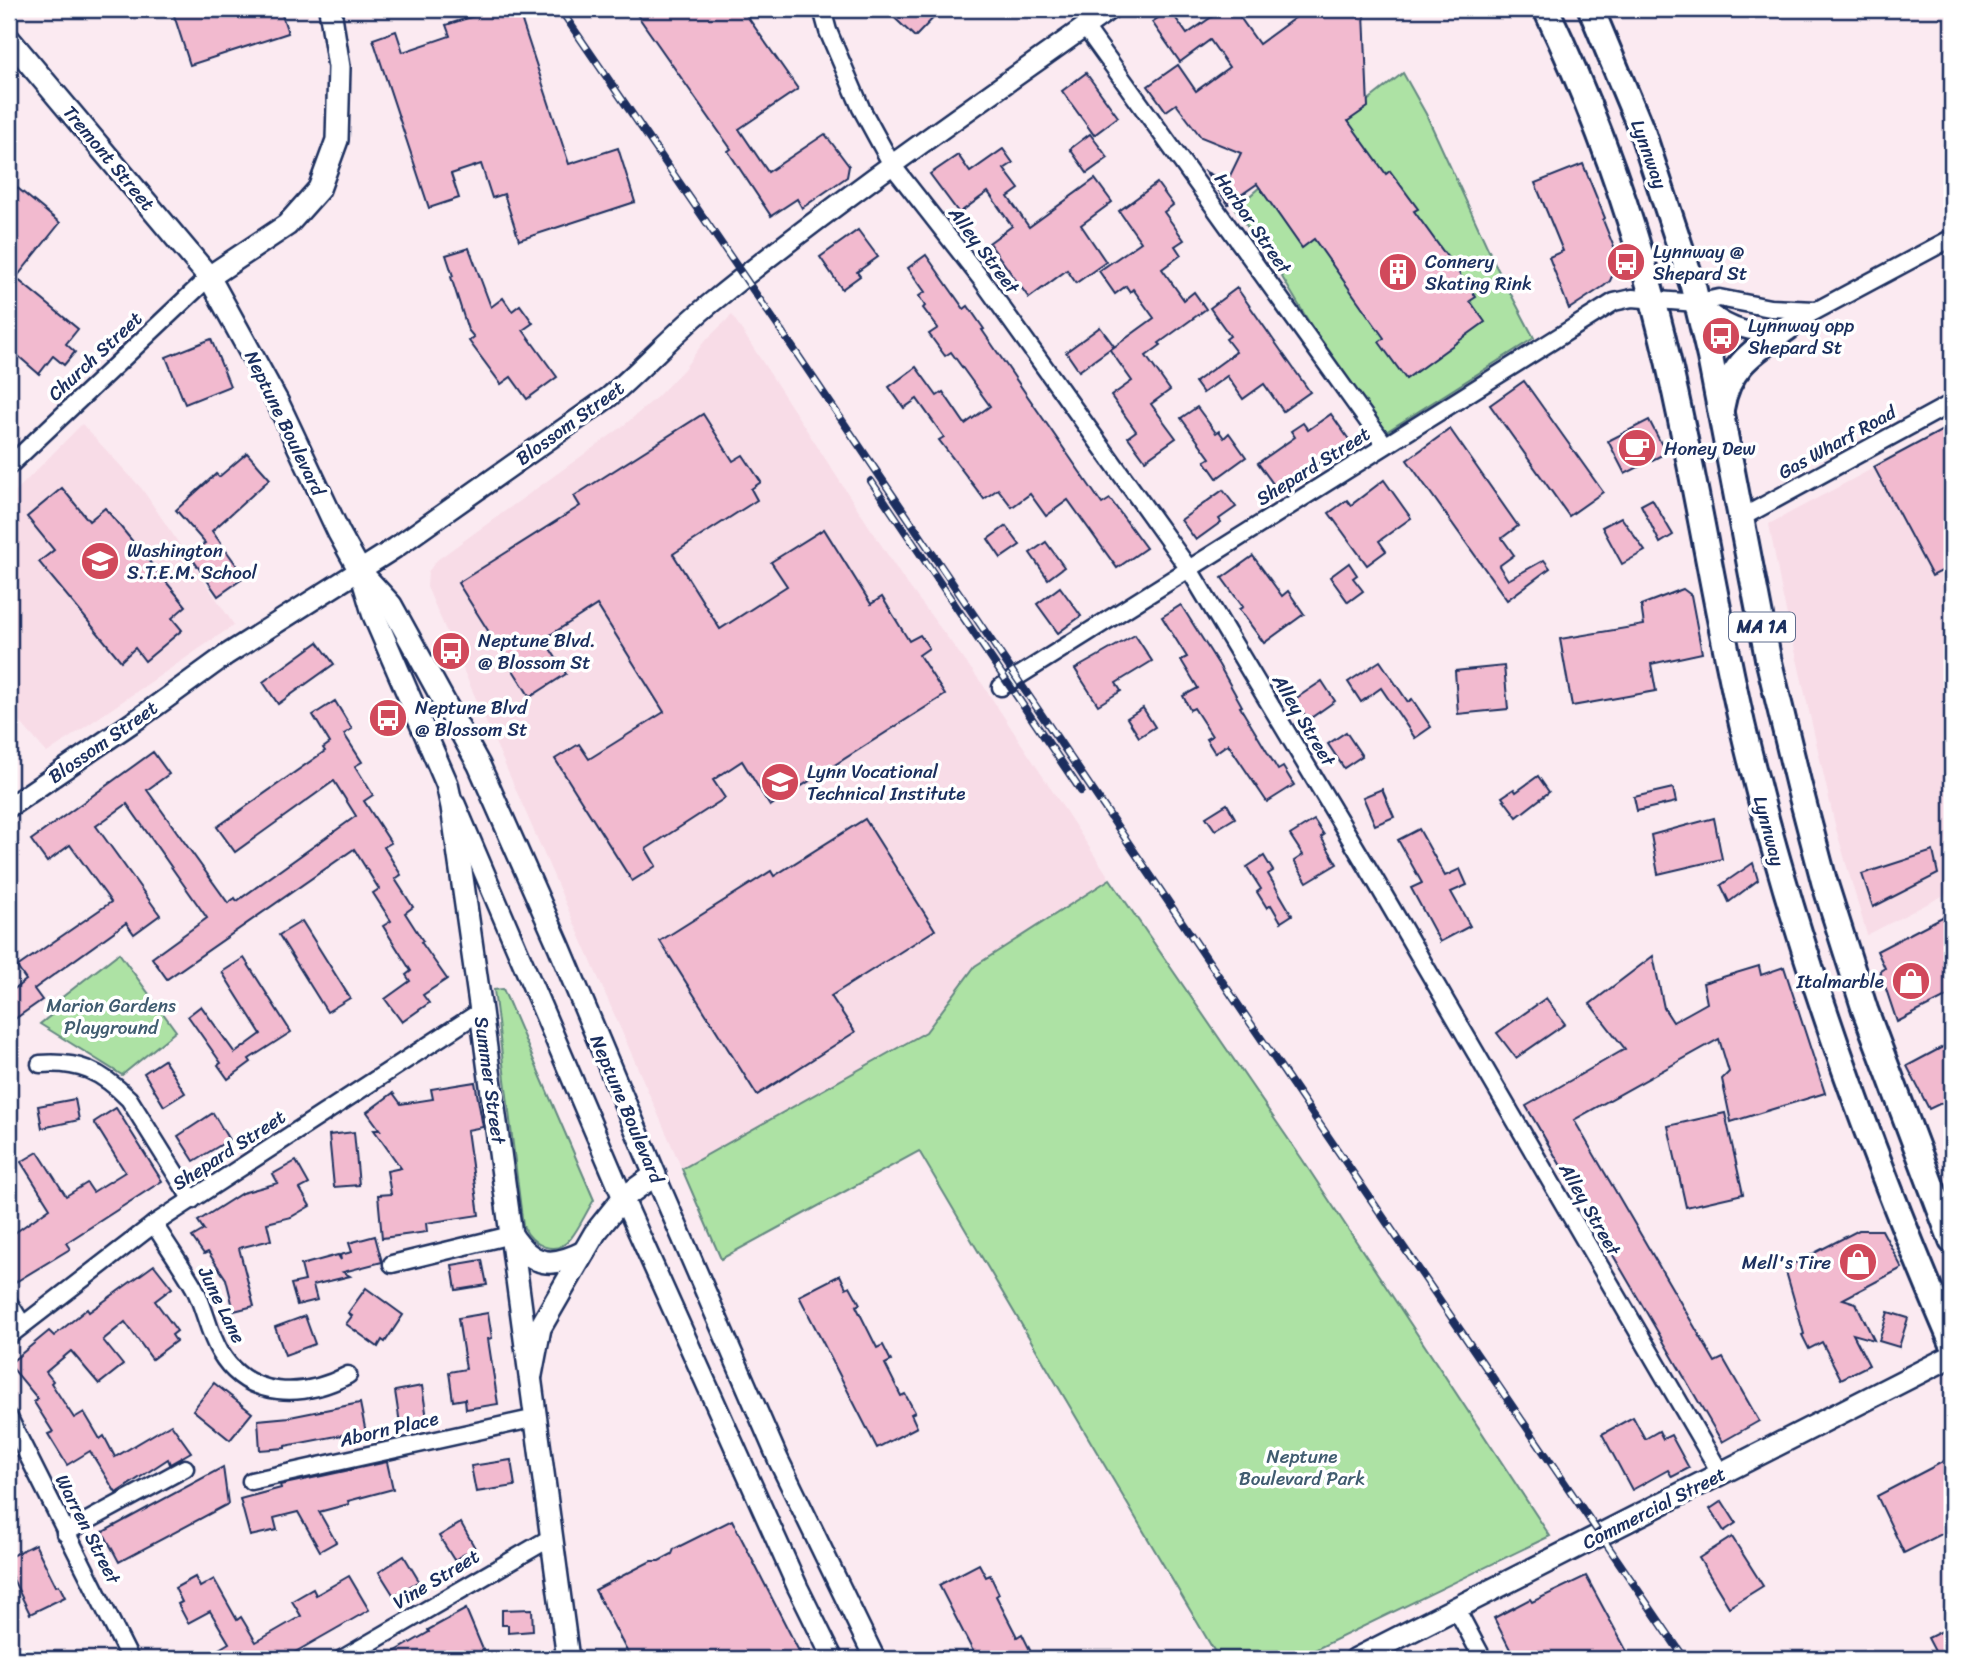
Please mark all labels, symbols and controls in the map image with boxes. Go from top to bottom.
street label: Tremont Street [55,98,163,218]
street label: Lynnway [1621,115,1677,193]
street label: Harbor Street [1206,165,1301,282]
street label: Alley Street [939,198,1029,302]
place label: Lynnway @ Shepard St [1653,235,1747,290]
bus stop icon: Lynnway @ Shepard St [1605,241,1647,283]
place label: Connery Skating Rink [1425,245,1532,300]
building icon: Connery Skating Rink [1377,251,1419,293]
street label: Church Street [40,303,150,409]
place label: Lynnway opp Shepard St [1748,309,1854,364]
bus stop icon: Lynnway opp Shepard St [1700,315,1742,357]
street label: Neptune Boulevard [235,345,335,503]
street label: Blossom Street [509,372,631,474]
street label: Gas Wharf Road [1772,395,1903,488]
street label: Shepard Street [1249,418,1377,514]
cafe icon: Honey Dew [1616,427,1658,469]
place label: Honey Dew [1664,432,1756,465]
place label: Washington S.T.E.M. School [127,534,258,589]
school or university icon: Washington S.T.E.M. School [79,540,121,582]
road number: MA 1A [1729,612,1795,642]
place label: Neptune Blvd. @ Blossom St [478,624,596,679]
bus stop icon: Neptune Blvd. @ Blossom St [430,630,472,672]
street label: Alley Street [1263,667,1345,774]
place label: Neptune Blvd @ Blossom St [415,691,529,746]
street label: Blossom Street [41,692,165,792]
bus stop icon: Neptune Blvd @ Blossom St [367,697,409,739]
place label: Lynn Vocational Technical Institute [807,755,965,810]
school or university icon: Lynn Vocational Technical Institute [759,761,801,803]
street label: Lynnway [1744,792,1794,870]
shop icon: Italmarble [1890,960,1932,1002]
place label: Italmarble [1796,965,1884,998]
park label: Marion Gardens Playground [46,989,176,1044]
street label: Summer Street [465,1014,515,1147]
street label: Neptune Boulevard [581,1030,674,1190]
street label: Shepard Street [166,1101,292,1199]
street label: Alley Street [1550,1156,1631,1263]
shop icon: Mell's Tire [1837,1241,1879,1283]
place label: Mell's Tire [1742,1246,1831,1279]
street label: June Lane [189,1260,255,1349]
street label: Aborn Place [335,1402,442,1457]
park label: Neptune Boulevard Park [1239,1440,1365,1495]
street label: Commercial Street [1576,1458,1732,1558]
street label: Warren Street [46,1468,130,1591]
street label: Vine Street [386,1540,486,1618]

